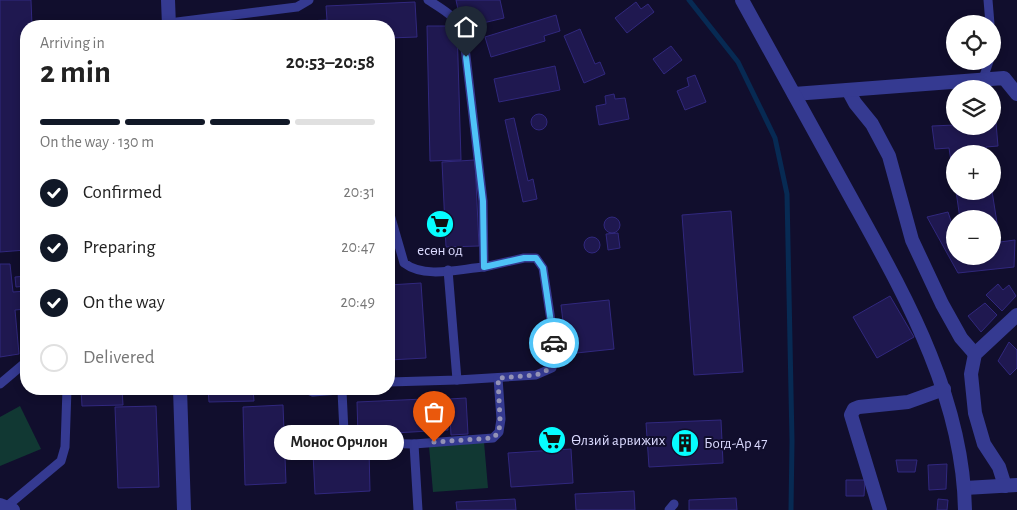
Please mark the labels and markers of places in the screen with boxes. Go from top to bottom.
pin [445,6,487,57]
supermarket icon: есөн од [425,209,455,239]
place label: есөн од [417,243,463,258]
pin [413,391,455,442]
callout: Монос Орчлон [274,424,404,460]
supermarket icon: Өлзий арвижих [537,425,567,455]
building icon: Богд-Ар 47 [670,428,700,458]
place label: Өлзий арвижих [571,433,666,448]
place label: Богд-Ар 47 [704,436,768,451]

